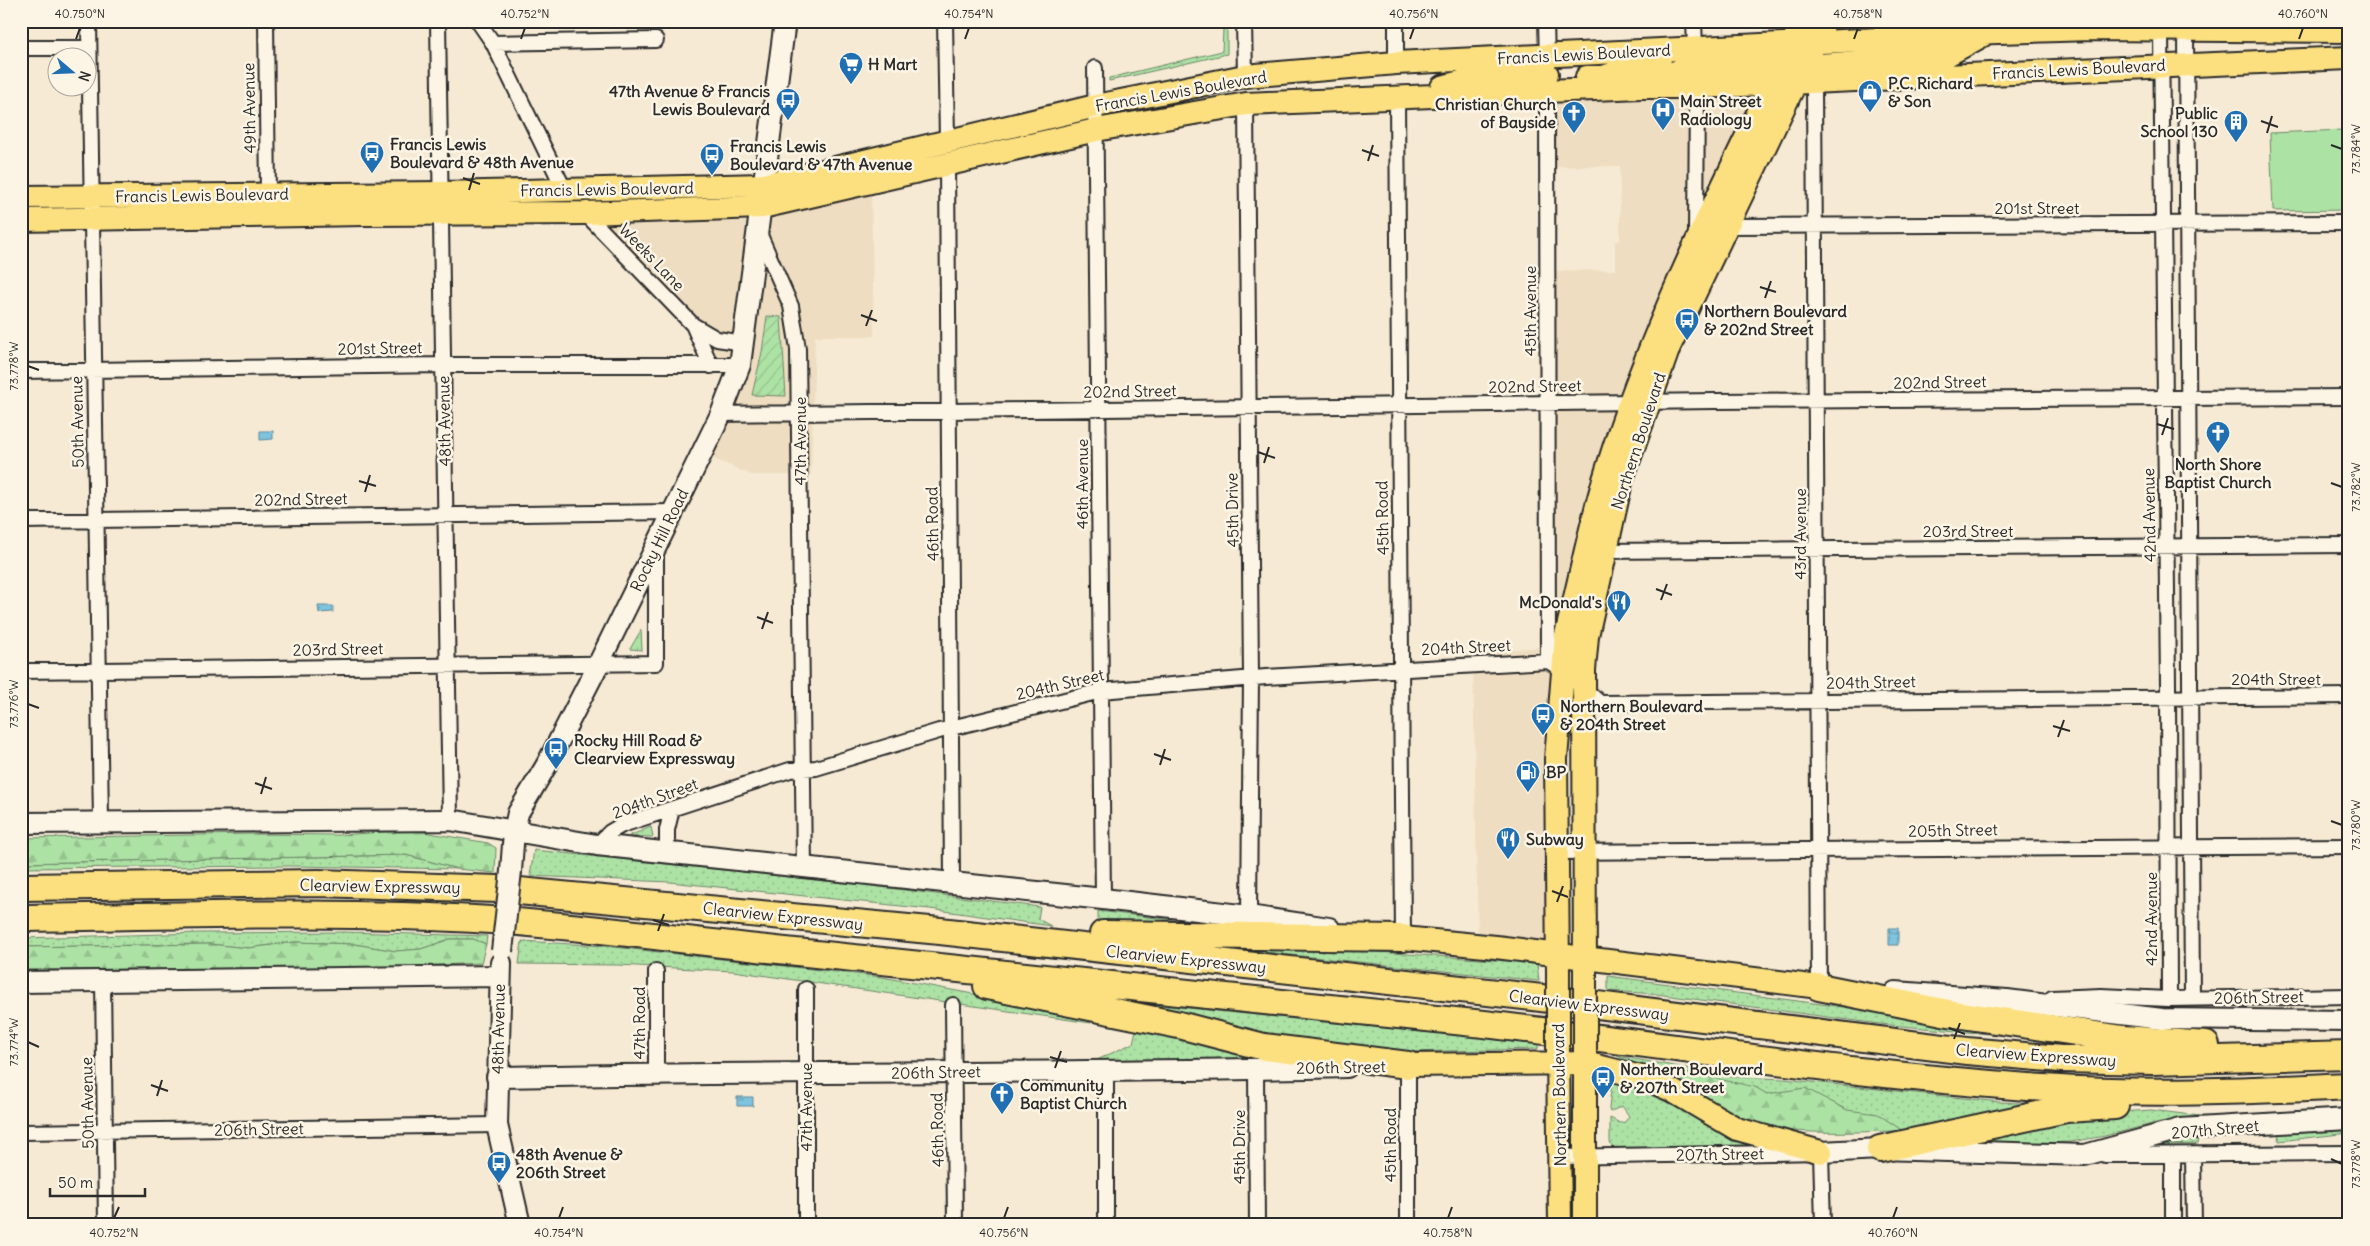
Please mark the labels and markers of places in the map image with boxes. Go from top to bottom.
supermarket icon: H Mart [838,51,864,85]
place label: H Mart [868,54,918,74]
place label: P.C. Richard & Son [1888,73,1974,111]
shop icon: P.C. Richard & Son [1857,79,1883,113]
place label: 47th Avenue & Francis Lewis Boulevard [609,81,771,119]
bus stop icon: 47th Avenue & Francis Lewis Boulevard [775,87,801,121]
place label: Main Street Radiology [1680,91,1762,130]
place label: Christian Church of Bayside [1435,94,1556,133]
hospital icon: Main Street Radiology [1650,97,1676,131]
church icon: Christian Church of Bayside [1561,100,1587,134]
place label: Public School 130 [2140,103,2218,141]
building icon: Public School 130 [2223,109,2249,143]
place label: Francis Lewis Boulevard & 48th Avenue [390,134,574,172]
place label: Francis Lewis Boulevard & 47th Avenue [730,136,913,174]
bus stop icon: Francis Lewis Boulevard & 48th Avenue [359,140,385,174]
bus stop icon: Francis Lewis Boulevard & 47th Avenue [699,142,725,176]
place label: Northern Boulevard & 202nd Street [1704,301,1847,339]
bus stop icon: Northern Boulevard & 202nd Street [1674,307,1700,341]
church icon: North Shore Baptist Church [2205,420,2231,454]
place label: North Shore Baptist Church [2165,454,2271,493]
restaurant icon: McDonald's [1606,589,1632,623]
place label: McDonald's [1519,592,1602,612]
place label: Northern Boulevard & 204th Street [1560,696,1703,734]
bus stop icon: Northern Boulevard & 204th Street [1530,702,1556,736]
place label: Rocky Hill Road & Clearview Expressway [574,730,735,769]
bus stop icon: Rocky Hill Road & Clearview Expressway [543,736,569,770]
fuel station icon: BP [1515,759,1541,793]
place label: BP [1546,762,1566,782]
restaurant icon: Subway [1495,826,1521,860]
place label: Subway [1526,829,1584,850]
place label: Northern Boulevard & 207th Street [1620,1059,1763,1097]
bus stop icon: Northern Boulevard & 207th Street [1590,1065,1616,1099]
place label: Community Baptist Church [1020,1075,1127,1114]
church icon: Community Baptist Church [989,1081,1015,1115]
place label: 48th Avenue & 206th Street [516,1144,623,1182]
bus stop icon: 48th Avenue & 206th Street [486,1150,512,1184]

